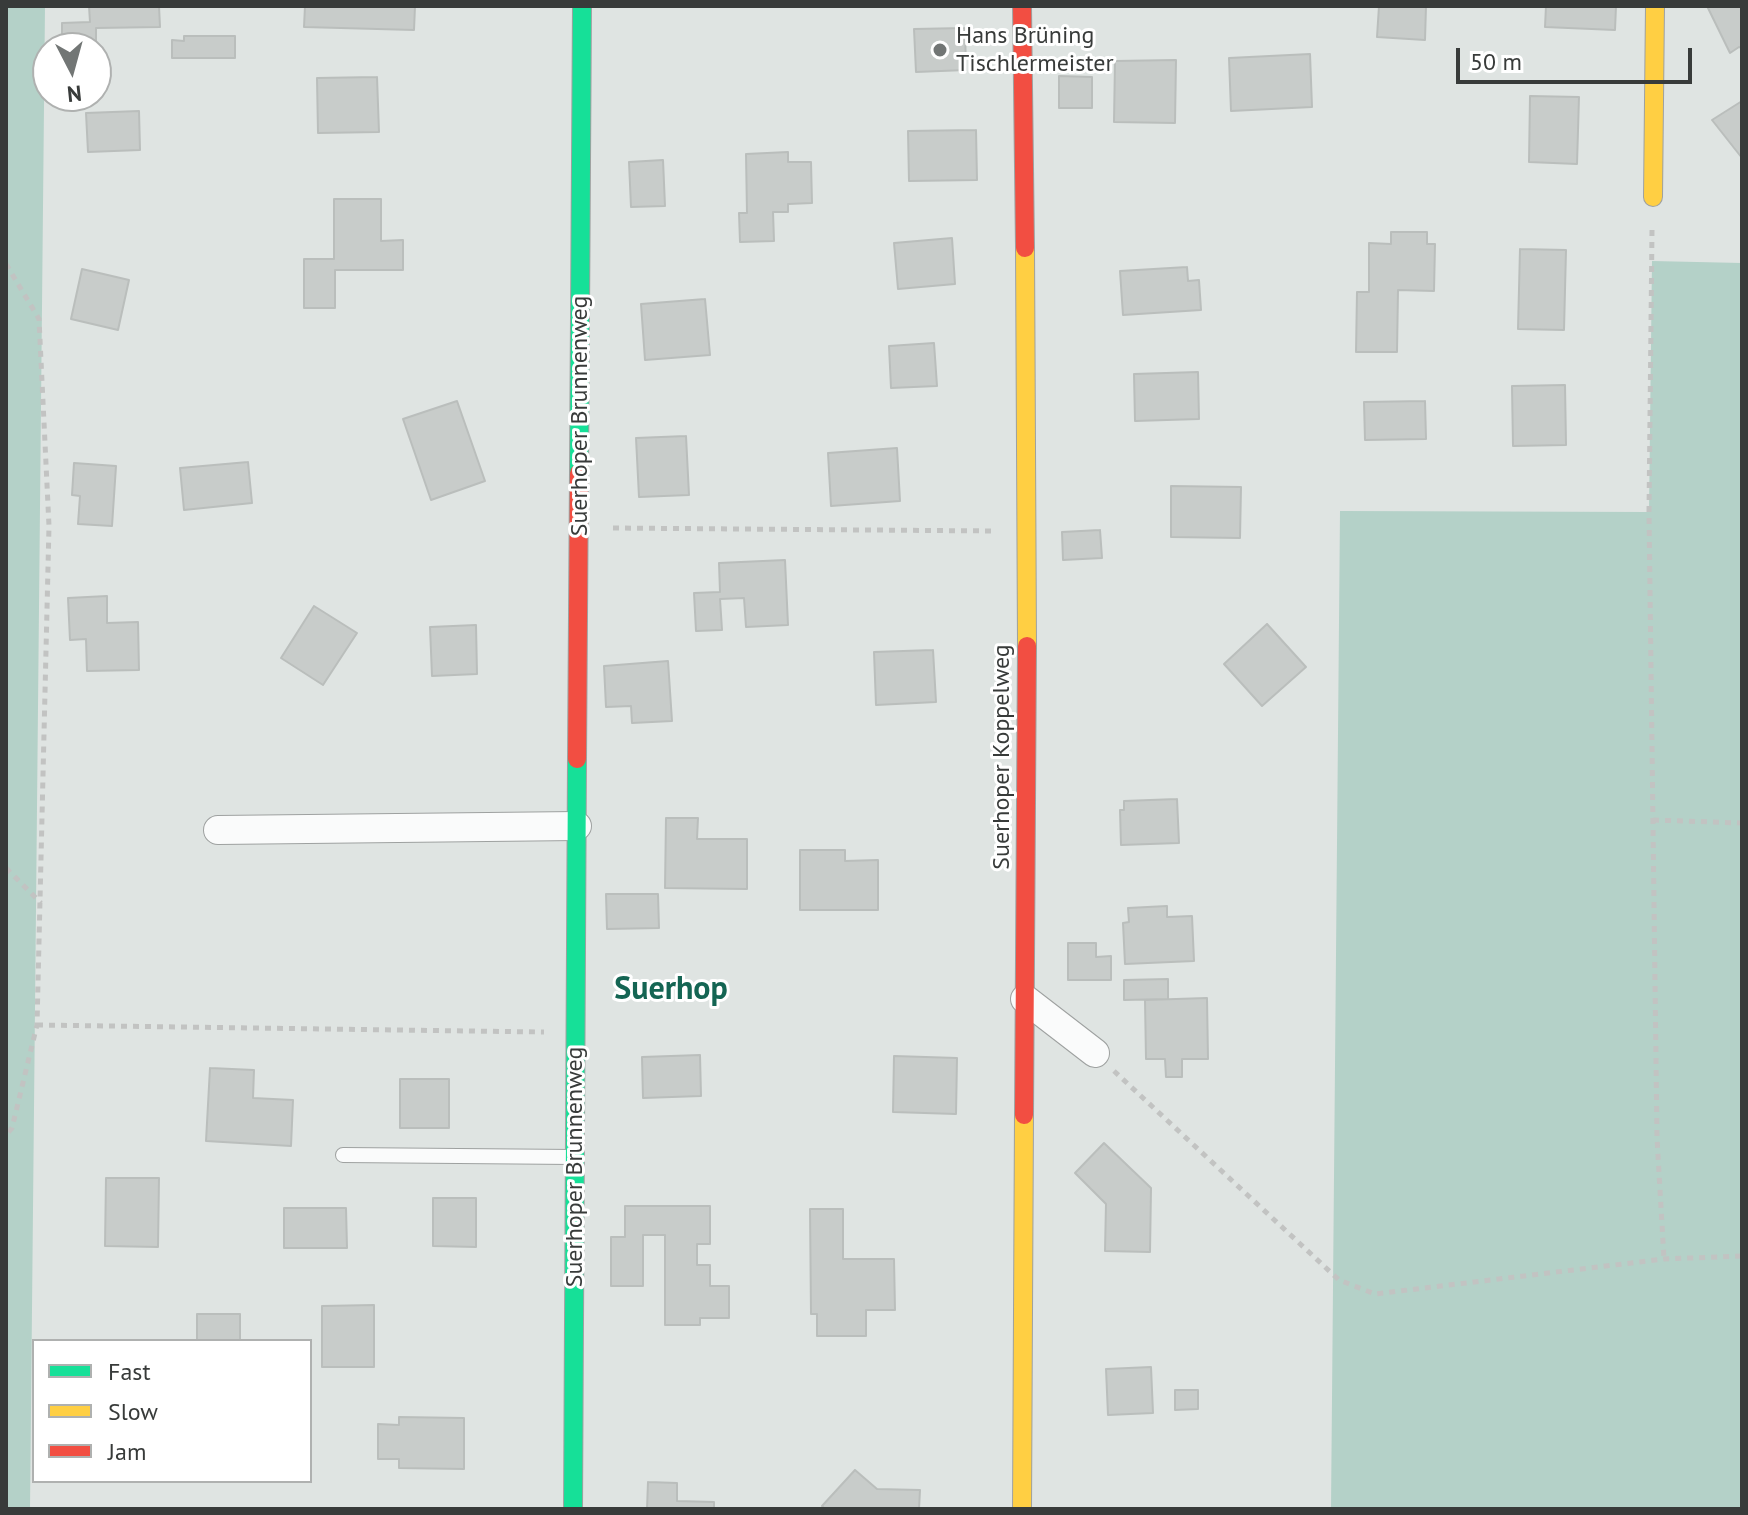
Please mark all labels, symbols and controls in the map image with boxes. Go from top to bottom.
place label: Hans Brüning Tischlermeister [956,22,1114,78]
north arrow [32,32,112,112]
scale bar [1460,32,1696,82]
marker: Hans Brüning Tischlermeister [931,41,949,59]
text: 50 m [1470,46,1522,77]
text: N [66,79,83,109]
street label: Suerhoper Brunnenweg [566,296,594,536]
street label: Suerhoper Koppelweg [988,644,1016,870]
district label: Suerhop [614,971,728,1009]
street label: Suerhoper Brunnenweg [561,1047,589,1287]
legend [32,1339,312,1483]
text: Fast [108,1356,151,1387]
text: Slow [108,1396,158,1427]
text: Jam [108,1436,146,1467]

